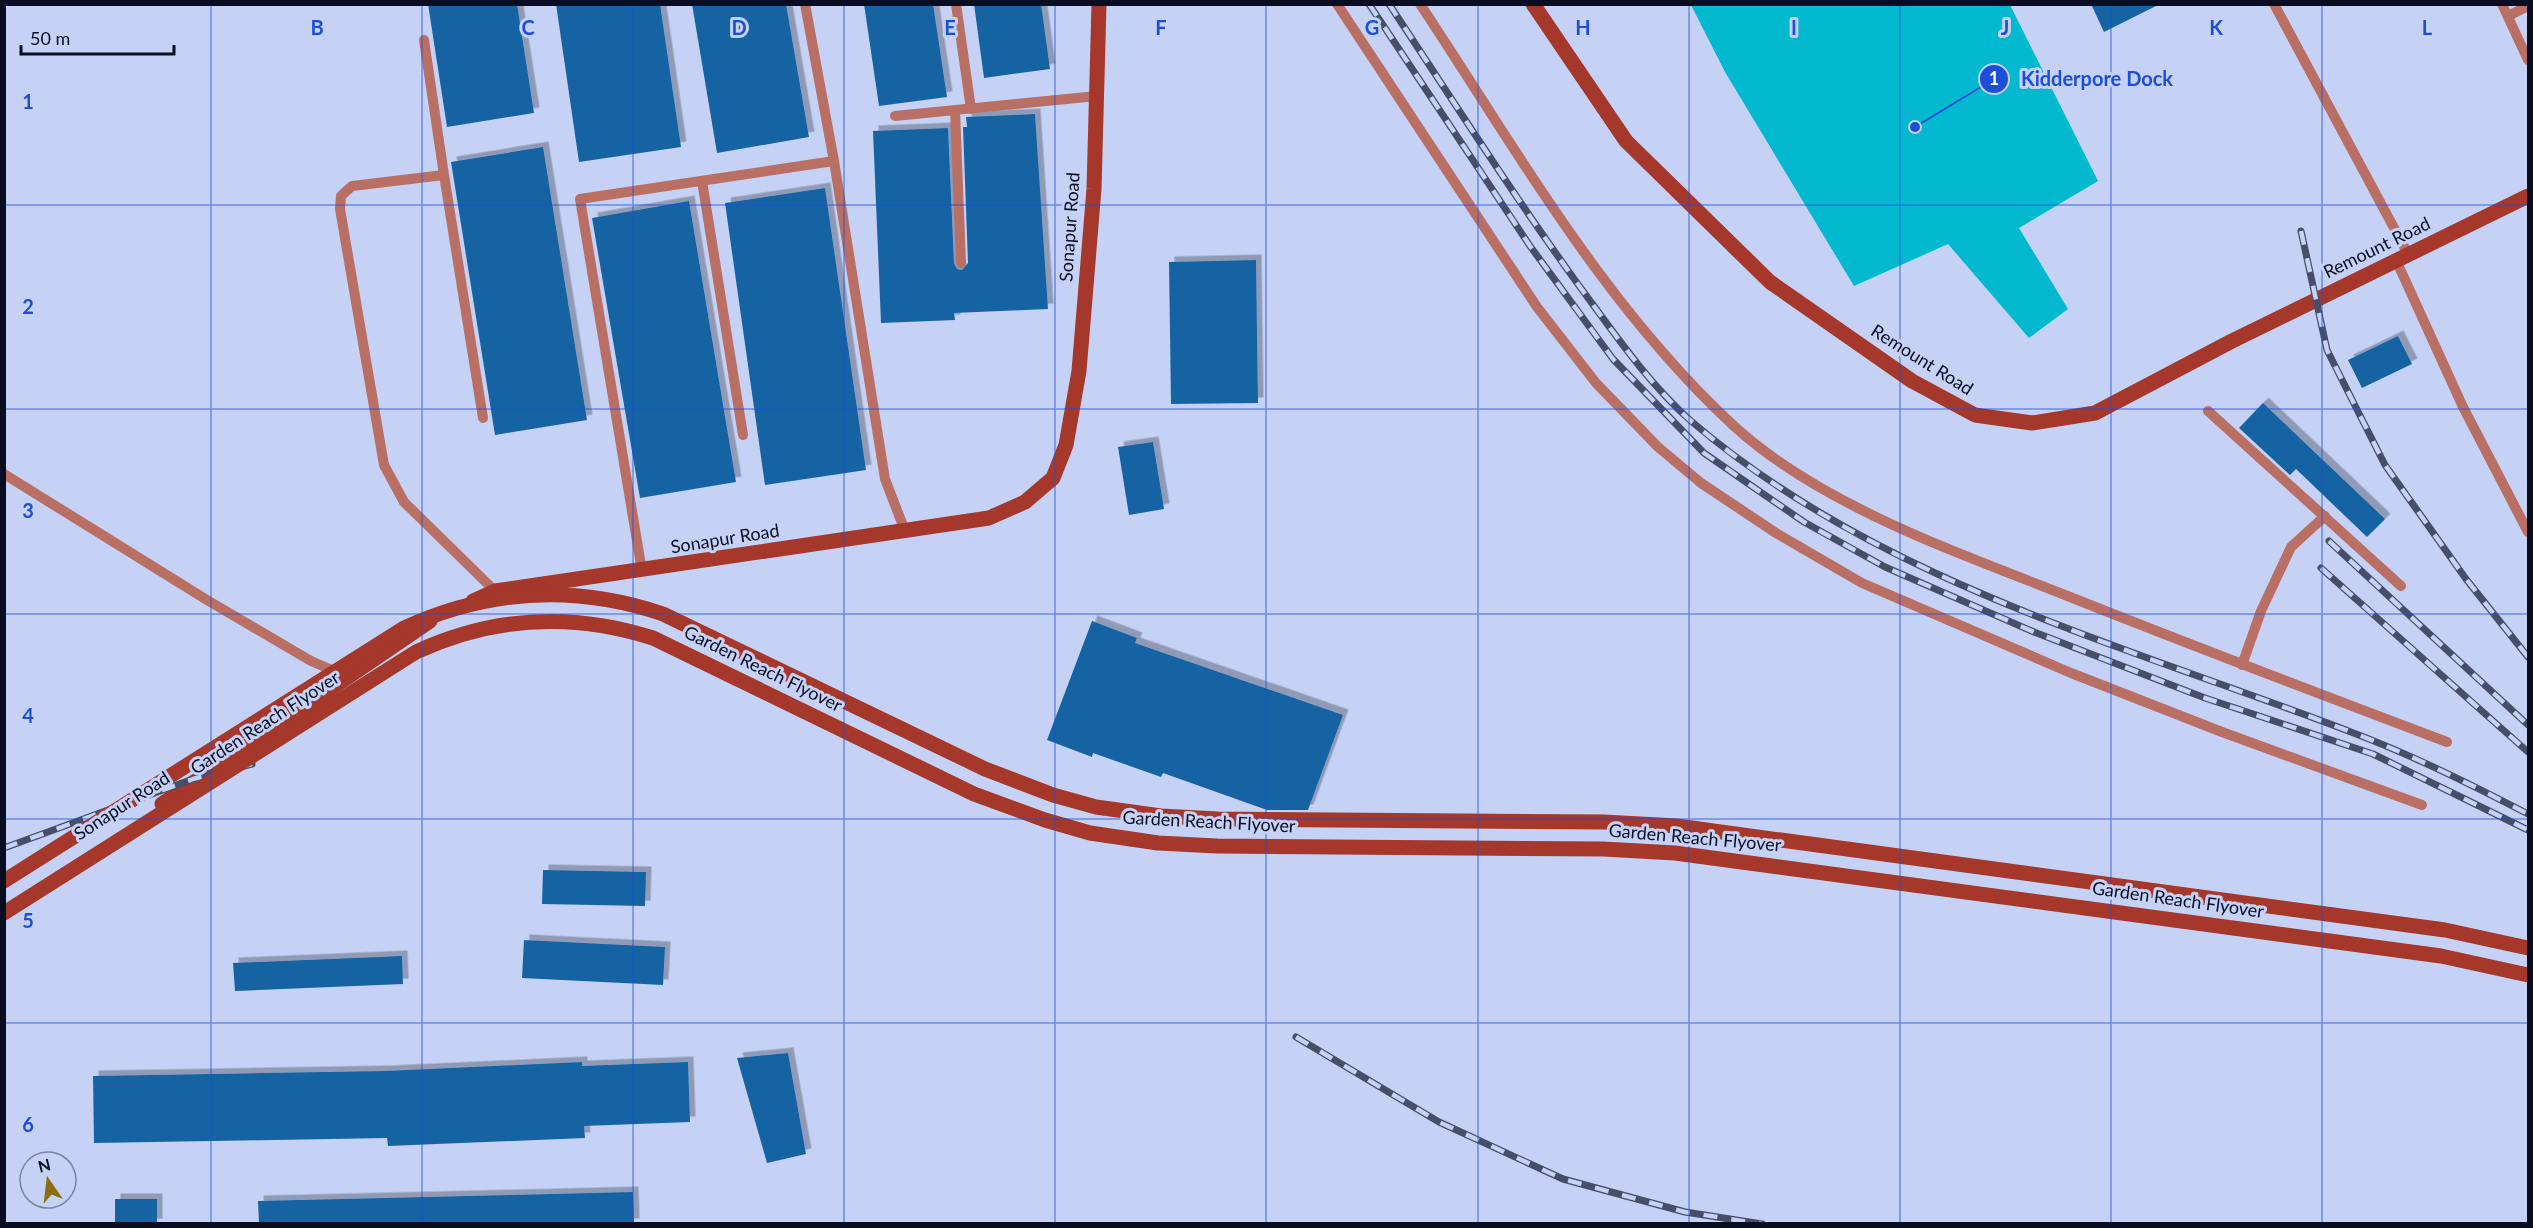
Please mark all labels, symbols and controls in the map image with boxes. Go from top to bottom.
text: B [310,15,324,39]
text: C [521,15,535,39]
text: D [731,15,747,39]
text: E [944,15,956,39]
text: F [1155,15,1167,39]
text: G [1365,15,1379,39]
text: H [1575,15,1591,39]
text: I [1791,15,1797,39]
text: J [2001,15,2009,39]
text: K [2209,15,2223,39]
text: L [2422,15,2433,39]
scale bar [21,18,174,56]
text: 50 m [30,27,70,49]
callout: Kidderpore Dock [1979,60,2185,98]
text: Kidderpore Dock [2021,66,2173,90]
text: 1 [1989,67,1999,89]
text: 1 [22,89,34,113]
street label: Sonapur Road [1054,171,1084,282]
street label: Remount Road [2320,212,2434,282]
text: 2 [22,294,34,318]
street label: Remount Road [1867,319,1978,399]
text: 3 [22,498,34,522]
street label: Sonapur Road [669,519,781,557]
street label: Garden Reach Flyover [681,620,846,716]
street label: Garden Reach Flyover [186,666,343,779]
text: 4 [22,703,34,727]
street label: Sonapur Road [69,766,173,844]
street label: Garden Reach Flyover [1122,805,1297,837]
street label: Garden Reach Flyover [1608,818,1783,856]
street label: Garden Reach Flyover [2091,876,2266,922]
text: 5 [22,908,34,932]
text: 6 [22,1112,34,1136]
north arrow [18,1150,78,1210]
text: N [36,1154,53,1176]

